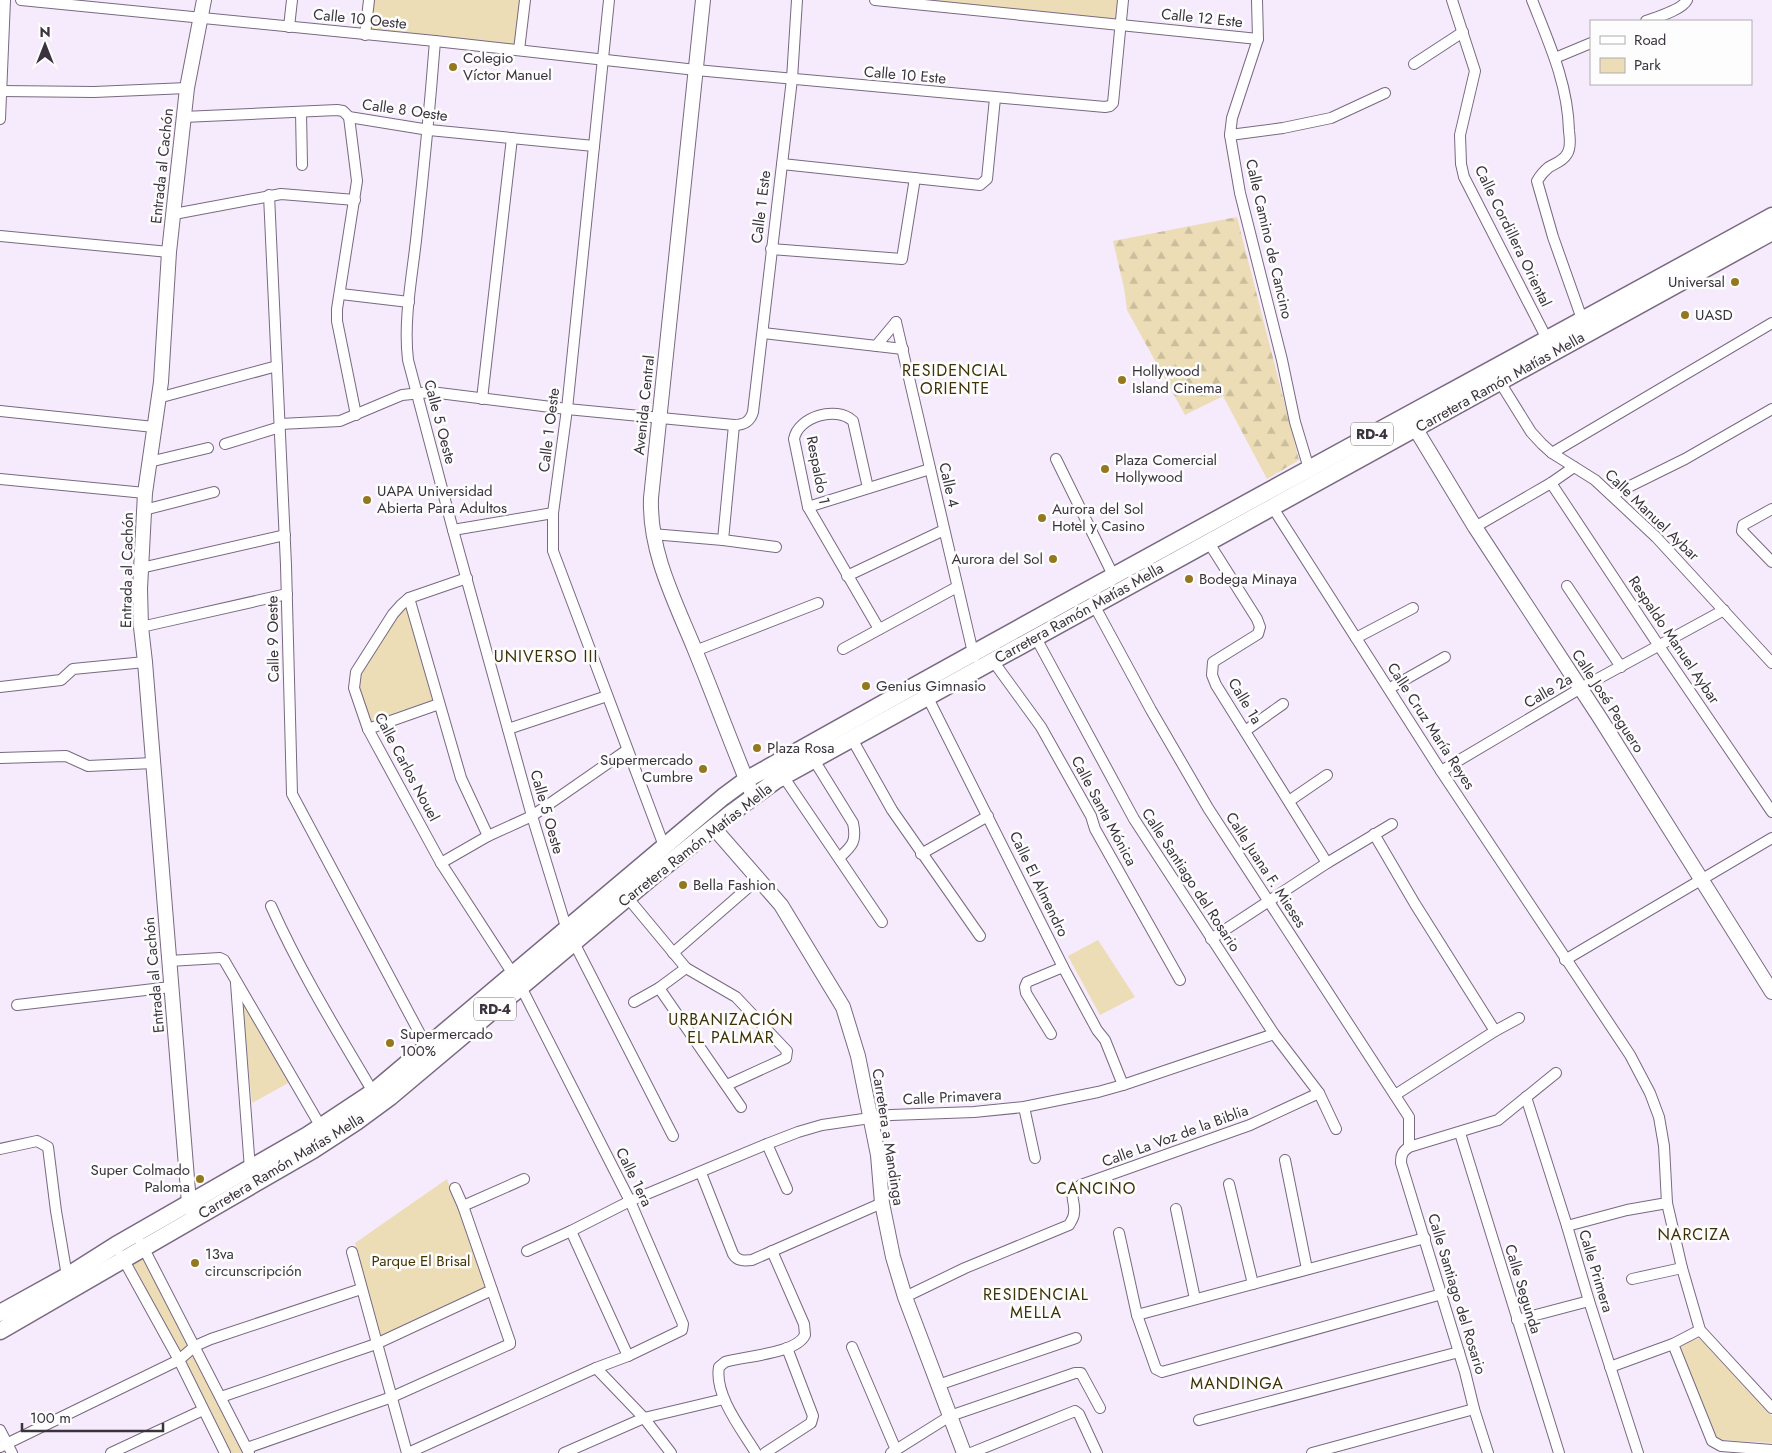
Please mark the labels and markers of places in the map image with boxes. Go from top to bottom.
place label: Colegio Víctor Manuel [463,47,552,86]
marker: Colegio Víctor Manuel [447,61,459,73]
place label: Universal [1668,271,1725,293]
marker: Universal [1729,276,1741,288]
place label: UASD [1695,304,1733,326]
marker: UASD [1679,309,1691,321]
place label: Hollywood Island Cinema [1132,360,1222,399]
marker: Hollywood Island Cinema [1116,374,1128,386]
place label: Plaza Comercial Hollywood [1115,449,1217,488]
marker: Plaza Comercial Hollywood [1099,463,1111,475]
place label: UAPA Universidad Abierta Para Adultos [377,480,507,519]
marker: UAPA Universidad Abierta Para Adultos [361,494,373,506]
place label: Aurora del Sol Hotel y Casino [1052,498,1145,537]
marker: Aurora del Sol Hotel y Casino [1036,512,1048,524]
place label: Aurora del Sol [951,548,1043,570]
marker: Aurora del Sol [1047,553,1059,565]
place label: Bodega Minaya [1199,568,1297,590]
marker: Bodega Minaya [1183,573,1195,585]
place label: Genius Gimnasio [876,675,986,697]
marker: Genius Gimnasio [860,680,872,692]
place label: Plaza Rosa [767,737,834,759]
marker: Plaza Rosa [751,742,763,754]
place label: Supermercado Cumbre [600,749,693,788]
marker: Supermercado Cumbre [697,763,709,775]
place label: Bella Fashion [693,874,776,896]
marker: Bella Fashion [677,879,689,891]
place label: Supermercado 100% [400,1023,493,1062]
marker: Supermercado 100% [384,1037,396,1049]
place label: Super Colmado Paloma [90,1159,190,1198]
marker: Super Colmado Paloma [194,1173,206,1185]
place label: 13va circunscripción [205,1243,302,1282]
marker: 13va circunscripción [189,1257,201,1269]

